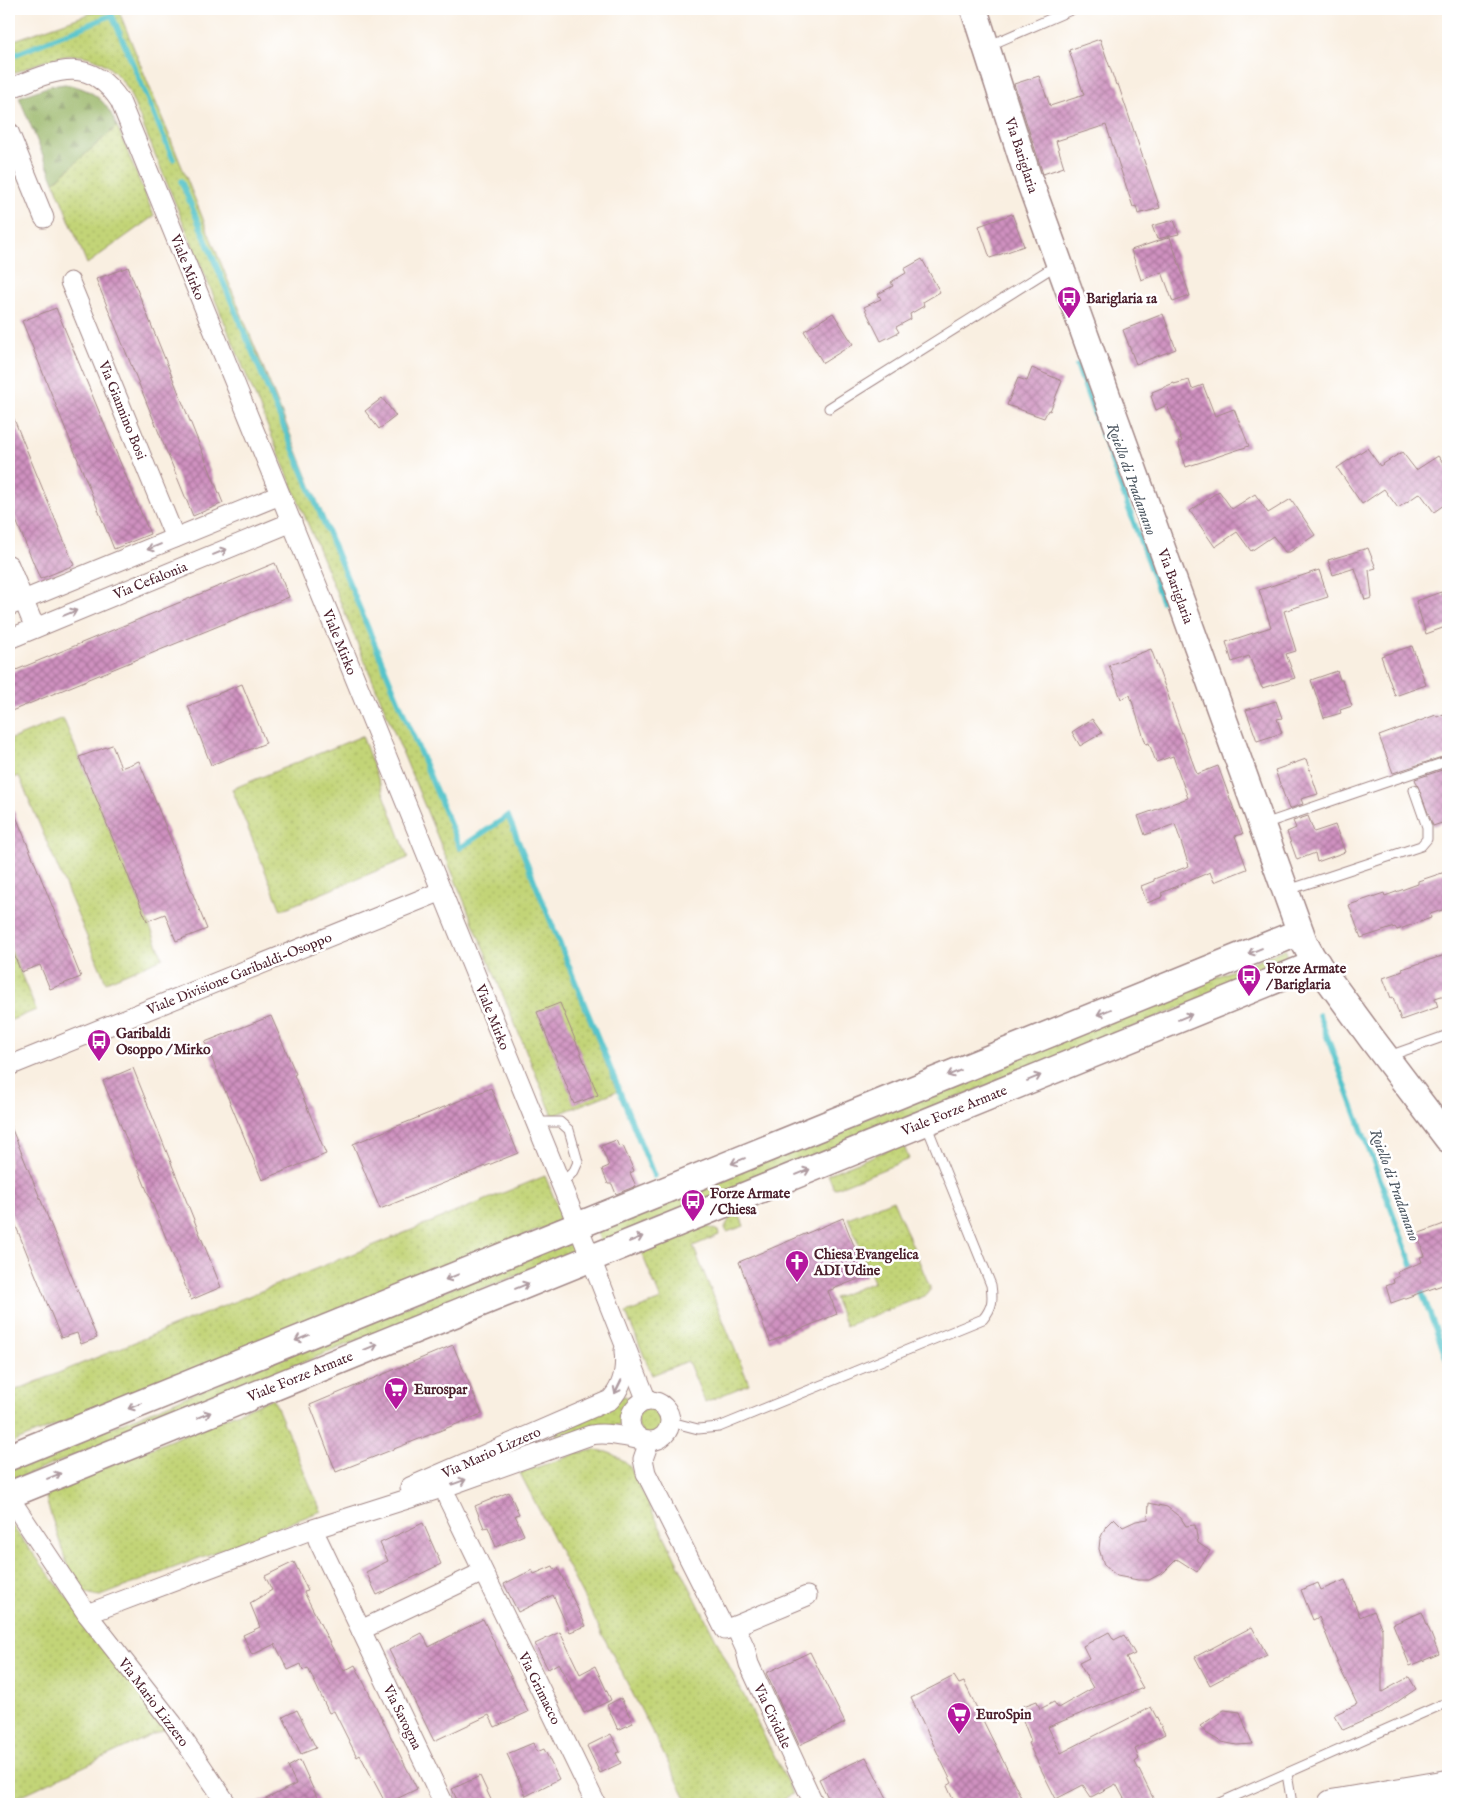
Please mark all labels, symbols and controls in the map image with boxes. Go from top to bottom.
street label: Via Bariglaria [1000,114,1042,196]
street label: Viale Mirko [165,231,209,303]
bus stop icon: Bariglaria 1a [1056,285,1082,319]
place label: Bariglaria 1a [1086,290,1158,308]
street label: Via Giannino Bosi [94,357,150,463]
water label: Roiello di Pradamano [1102,420,1161,538]
one-way arrow [147,542,162,552]
street label: Via Bariglaria [1153,545,1197,627]
one-way arrow [212,546,227,556]
street label: Via Cefalonia [110,558,191,604]
street label: Viale Mirko [317,606,361,678]
one-way arrow [62,608,77,618]
street label: Viale Divisione Garibaldi-Osoppo [143,928,335,1020]
one-way arrow [1248,946,1263,956]
place label: Forze Armate / Bariglaria [1265,960,1347,994]
bus stop icon: Forze Armate / Bariglaria [1236,963,1262,997]
street label: Viale Mirko [470,981,514,1053]
one-way arrow [1097,1008,1112,1017]
one-way arrow [1177,1011,1192,1021]
place label: Garibaldi Osoppo / Mirko [116,1025,211,1059]
bus stop icon: Garibaldi Osoppo / Mirko [86,1028,112,1062]
one-way arrow [947,1069,962,1078]
one-way arrow [1027,1072,1042,1081]
street label: Viale Forze Armate [898,1081,1010,1141]
water label: Roiello di Pradamano [1365,1126,1424,1244]
one-way arrow [731,1157,746,1166]
one-way arrow [795,1166,810,1176]
place label: Forze Armate / Chiesa [709,1185,791,1219]
bus stop icon: Forze Armate / Chiesa [680,1188,706,1222]
one-way arrow [628,1234,643,1243]
place label: Chiesa Evangelica ADI Udine [813,1246,919,1280]
church icon: Chiesa Evangelica ADI Udine [784,1249,810,1283]
one-way arrow [445,1273,460,1282]
one-way arrow [514,1280,529,1289]
one-way arrow [294,1335,309,1344]
one-way arrow [363,1342,378,1351]
street label: Viale Forze Armate [244,1347,356,1407]
supermarket icon: Eurospar [383,1376,409,1410]
one-way arrow [613,1380,623,1395]
place label: Eurospar [414,1381,468,1399]
one-way arrow [128,1402,143,1412]
one-way arrow [196,1410,211,1419]
street label: Via Mario Lizzero [438,1423,544,1483]
one-way arrow [46,1471,61,1481]
one-way arrow [451,1477,466,1486]
street label: Via Grimacco [513,1648,565,1728]
street label: Via Mario Lizzero [113,1654,193,1751]
street label: Via Cividale [749,1680,795,1752]
street label: Via Savogna [378,1681,426,1754]
supermarket icon: EuroSpin [946,1701,972,1735]
place label: EuroSpin [976,1706,1032,1724]

